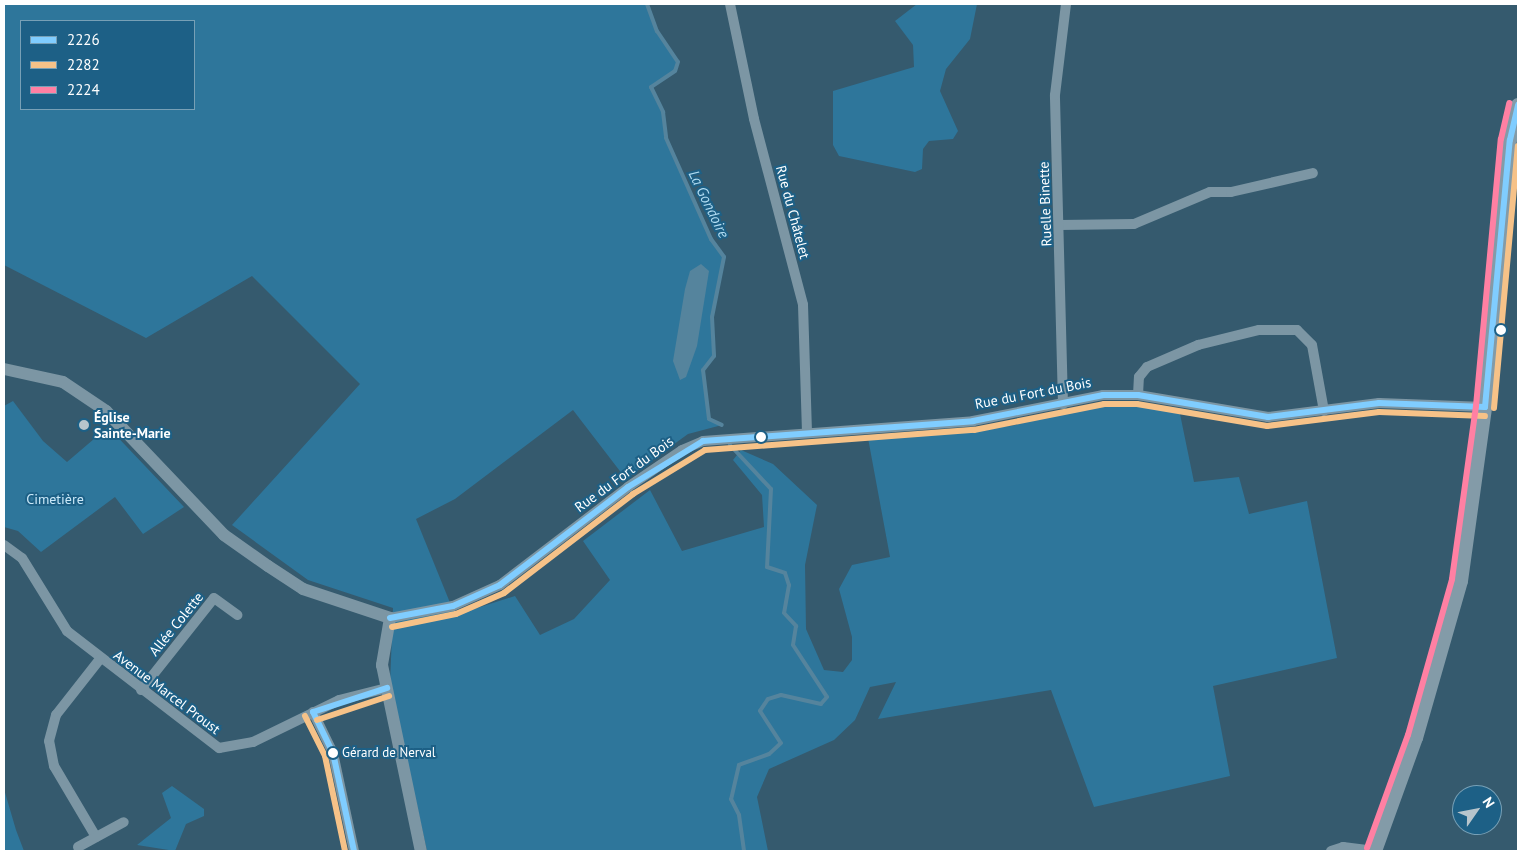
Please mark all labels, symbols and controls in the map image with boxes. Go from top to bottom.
legend [20,20,195,110]
text: 2226 [67,30,100,49]
text: 2282 [67,55,100,74]
text: 2224 [67,80,100,99]
street label: Ruelle Binette [1035,161,1055,247]
street label: Rue du Châtelet [773,164,813,260]
water label: La Gondoire [685,167,733,241]
unlabelled marker [1496,325,1506,335]
street label: Rue du Fort du Bois [974,374,1092,412]
place label: Église Sainte-Marie [94,409,171,442]
marker: Église Sainte-Marie [78,419,90,431]
unlabelled marker [756,432,766,442]
street label: Rue du Fort du Bois [571,433,677,515]
park label: Cimetière [26,491,84,507]
street label: Allée Colette [145,589,207,659]
street label: Avenue Marcel Proust [110,646,224,738]
place label: Gérard de Nerval [342,745,436,761]
marker: Gérard de Nerval [328,748,338,758]
north arrow [1452,785,1502,835]
text: N [1479,794,1499,811]

